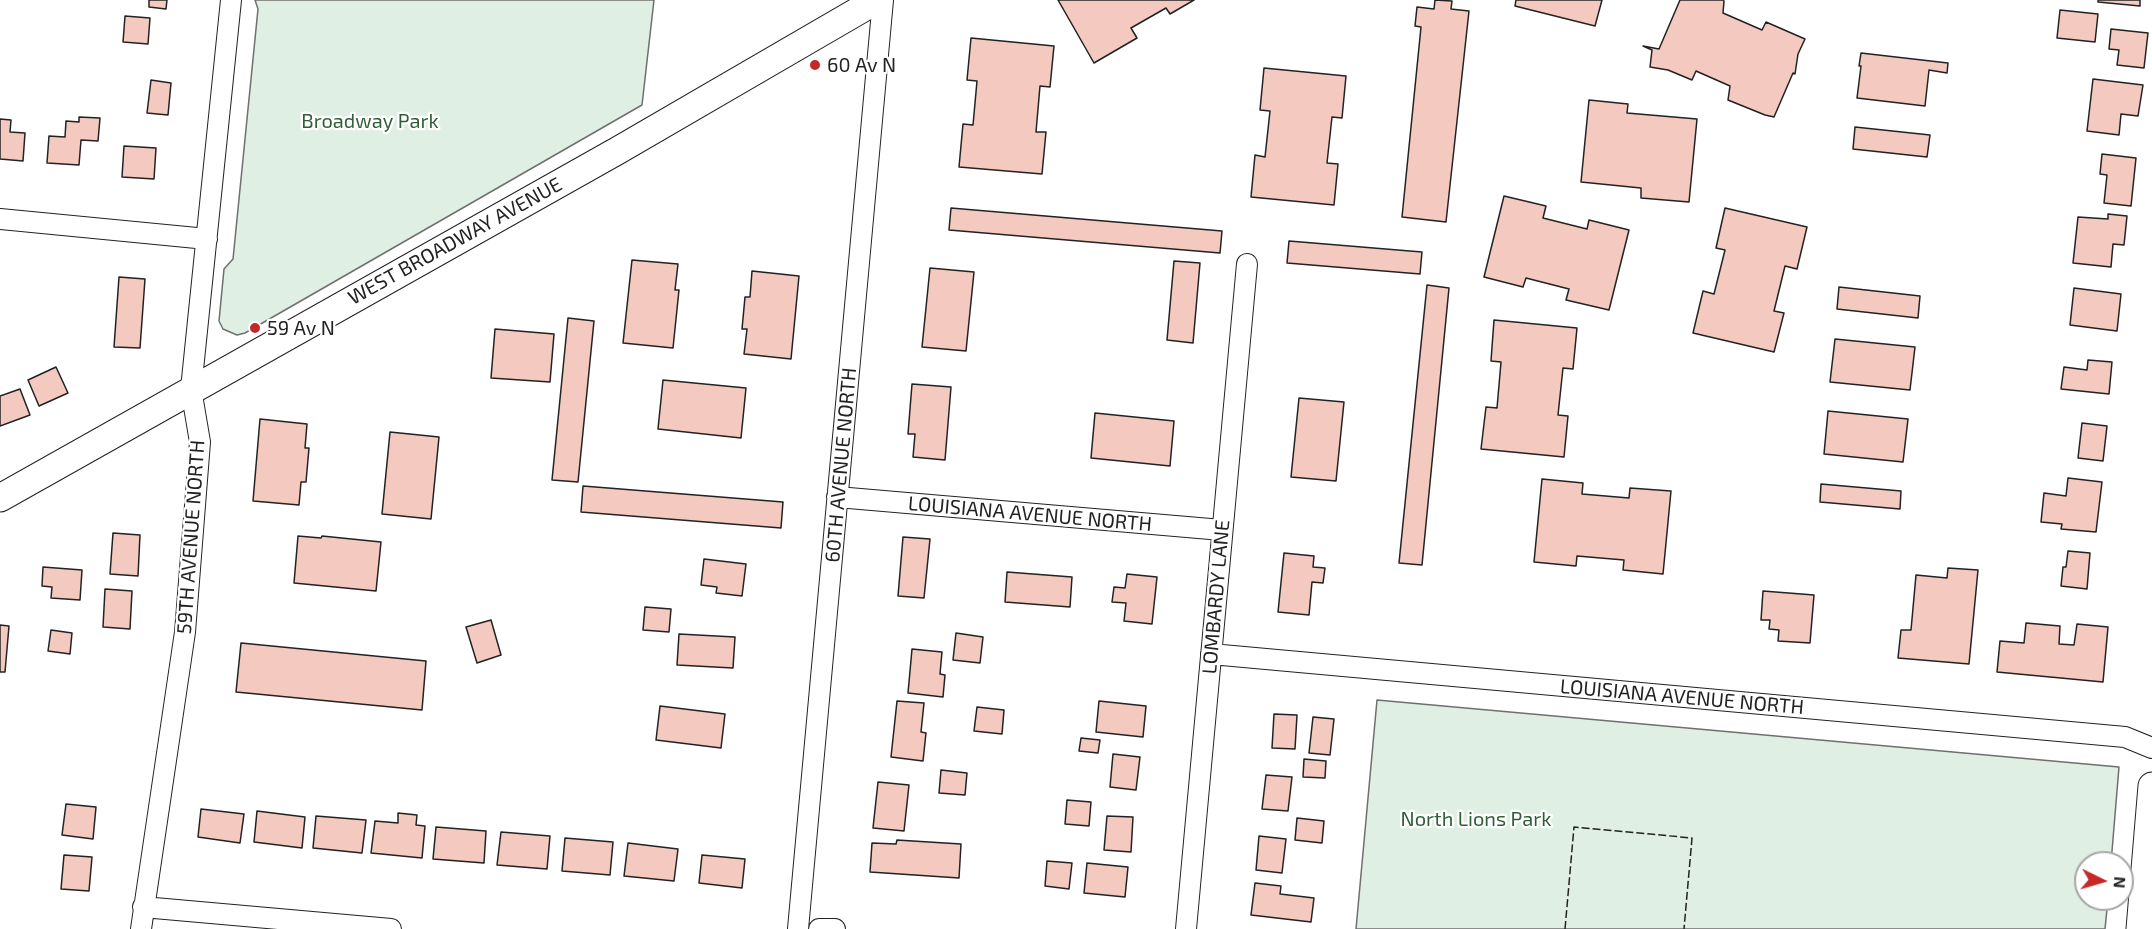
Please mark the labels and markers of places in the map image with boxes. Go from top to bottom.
place label: 60 Av N [827,53,896,77]
marker: 60 Av N [808,58,822,72]
place label: 59 Av N [267,316,335,340]
marker: 59 Av N [248,321,262,335]

